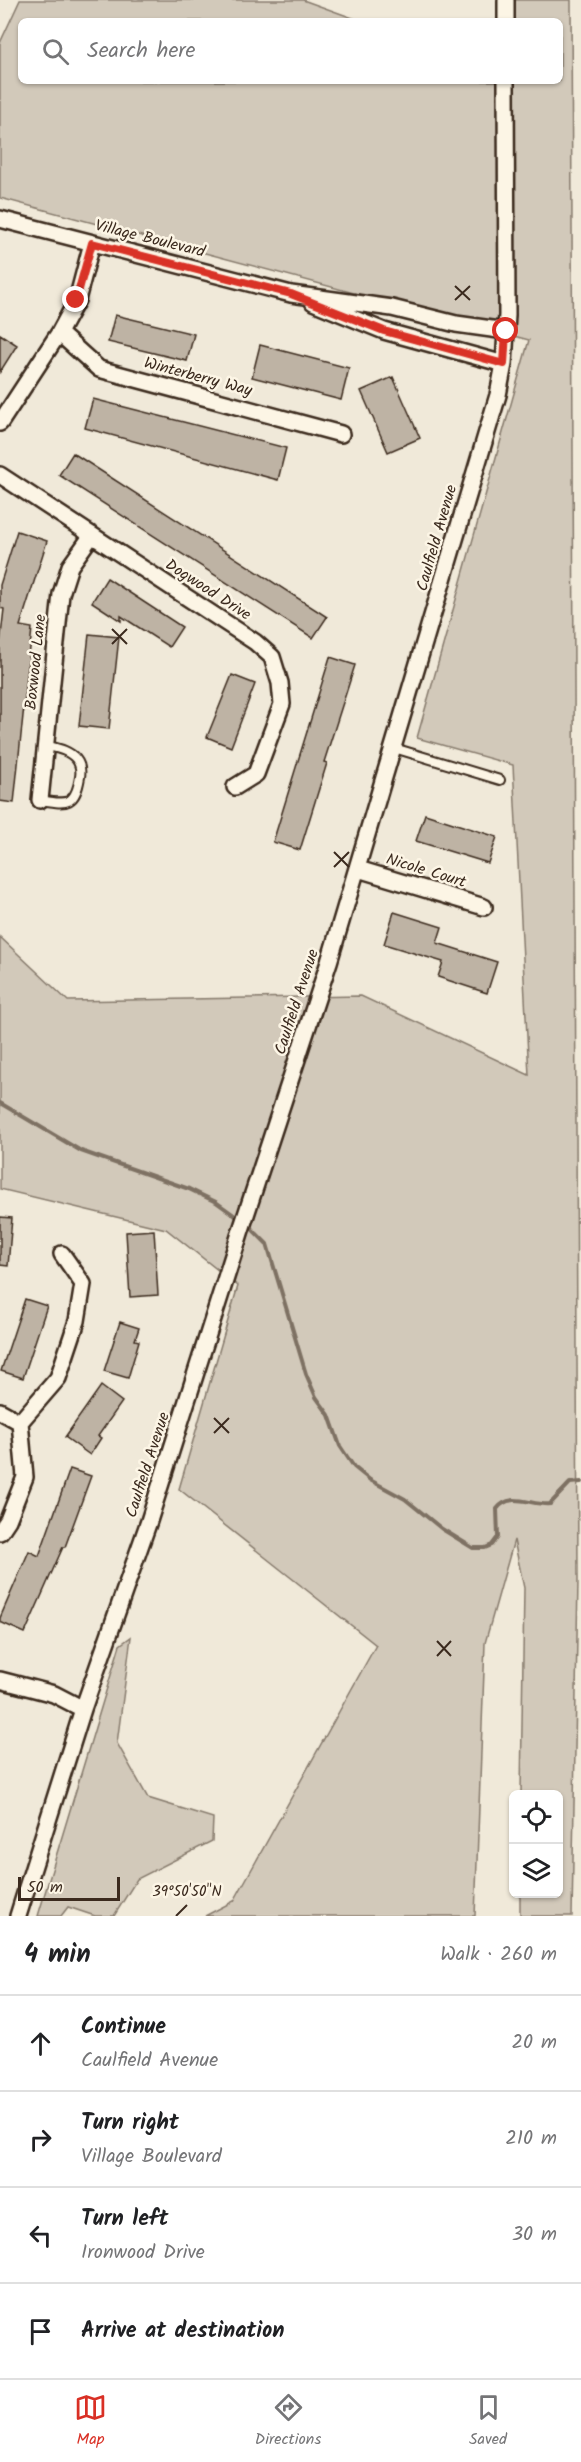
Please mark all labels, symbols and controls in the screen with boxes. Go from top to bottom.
search box [18,18,563,84]
text: Search here [87,34,195,69]
icon: search [39,35,72,68]
street label: Village Boulevard [92,213,209,265]
route end [62,286,88,312]
route start [492,317,518,343]
street label: Winterberry Way [141,351,255,404]
street label: Caulfield Avenue [410,482,464,594]
street label: Dogwood Drive [160,553,256,627]
street label: Boxwood Lane [19,613,53,711]
street label: Nicole Court [383,847,470,895]
street label: Caulfield Avenue [268,946,326,1058]
street label: Caulfield Avenue [119,1409,177,1521]
map controls [509,1790,563,1898]
button: locate [509,1790,563,1844]
button: layers [509,1844,563,1898]
scale bar [18,1874,120,1902]
text: 50 m [27,1875,63,1900]
text: 39°50'50"N [152,1880,222,1904]
text: 4 min [24,1934,91,1976]
text: Walk · 260 m [440,1939,557,1971]
text: Continue [81,2010,166,2045]
icon: ahead [24,2027,57,2060]
text: 20 m [511,2027,557,2059]
text: Caulfield Avenue [81,2045,218,2077]
text: Turn right [81,2106,179,2141]
icon: right [24,2123,57,2156]
text: 210 m [505,2123,557,2155]
text: Village Boulevard [81,2141,222,2173]
text: Turn left [81,2202,168,2237]
icon: left [24,2219,57,2252]
text: 30 m [512,2219,557,2251]
text: Ironwood Drive [81,2237,205,2269]
text: Arrive at destination [81,2314,284,2349]
icon: arrive [24,2315,57,2348]
tab: Map [74,2391,107,2452]
tab: Directions [255,2391,321,2452]
tab: Saved [469,2391,507,2452]

